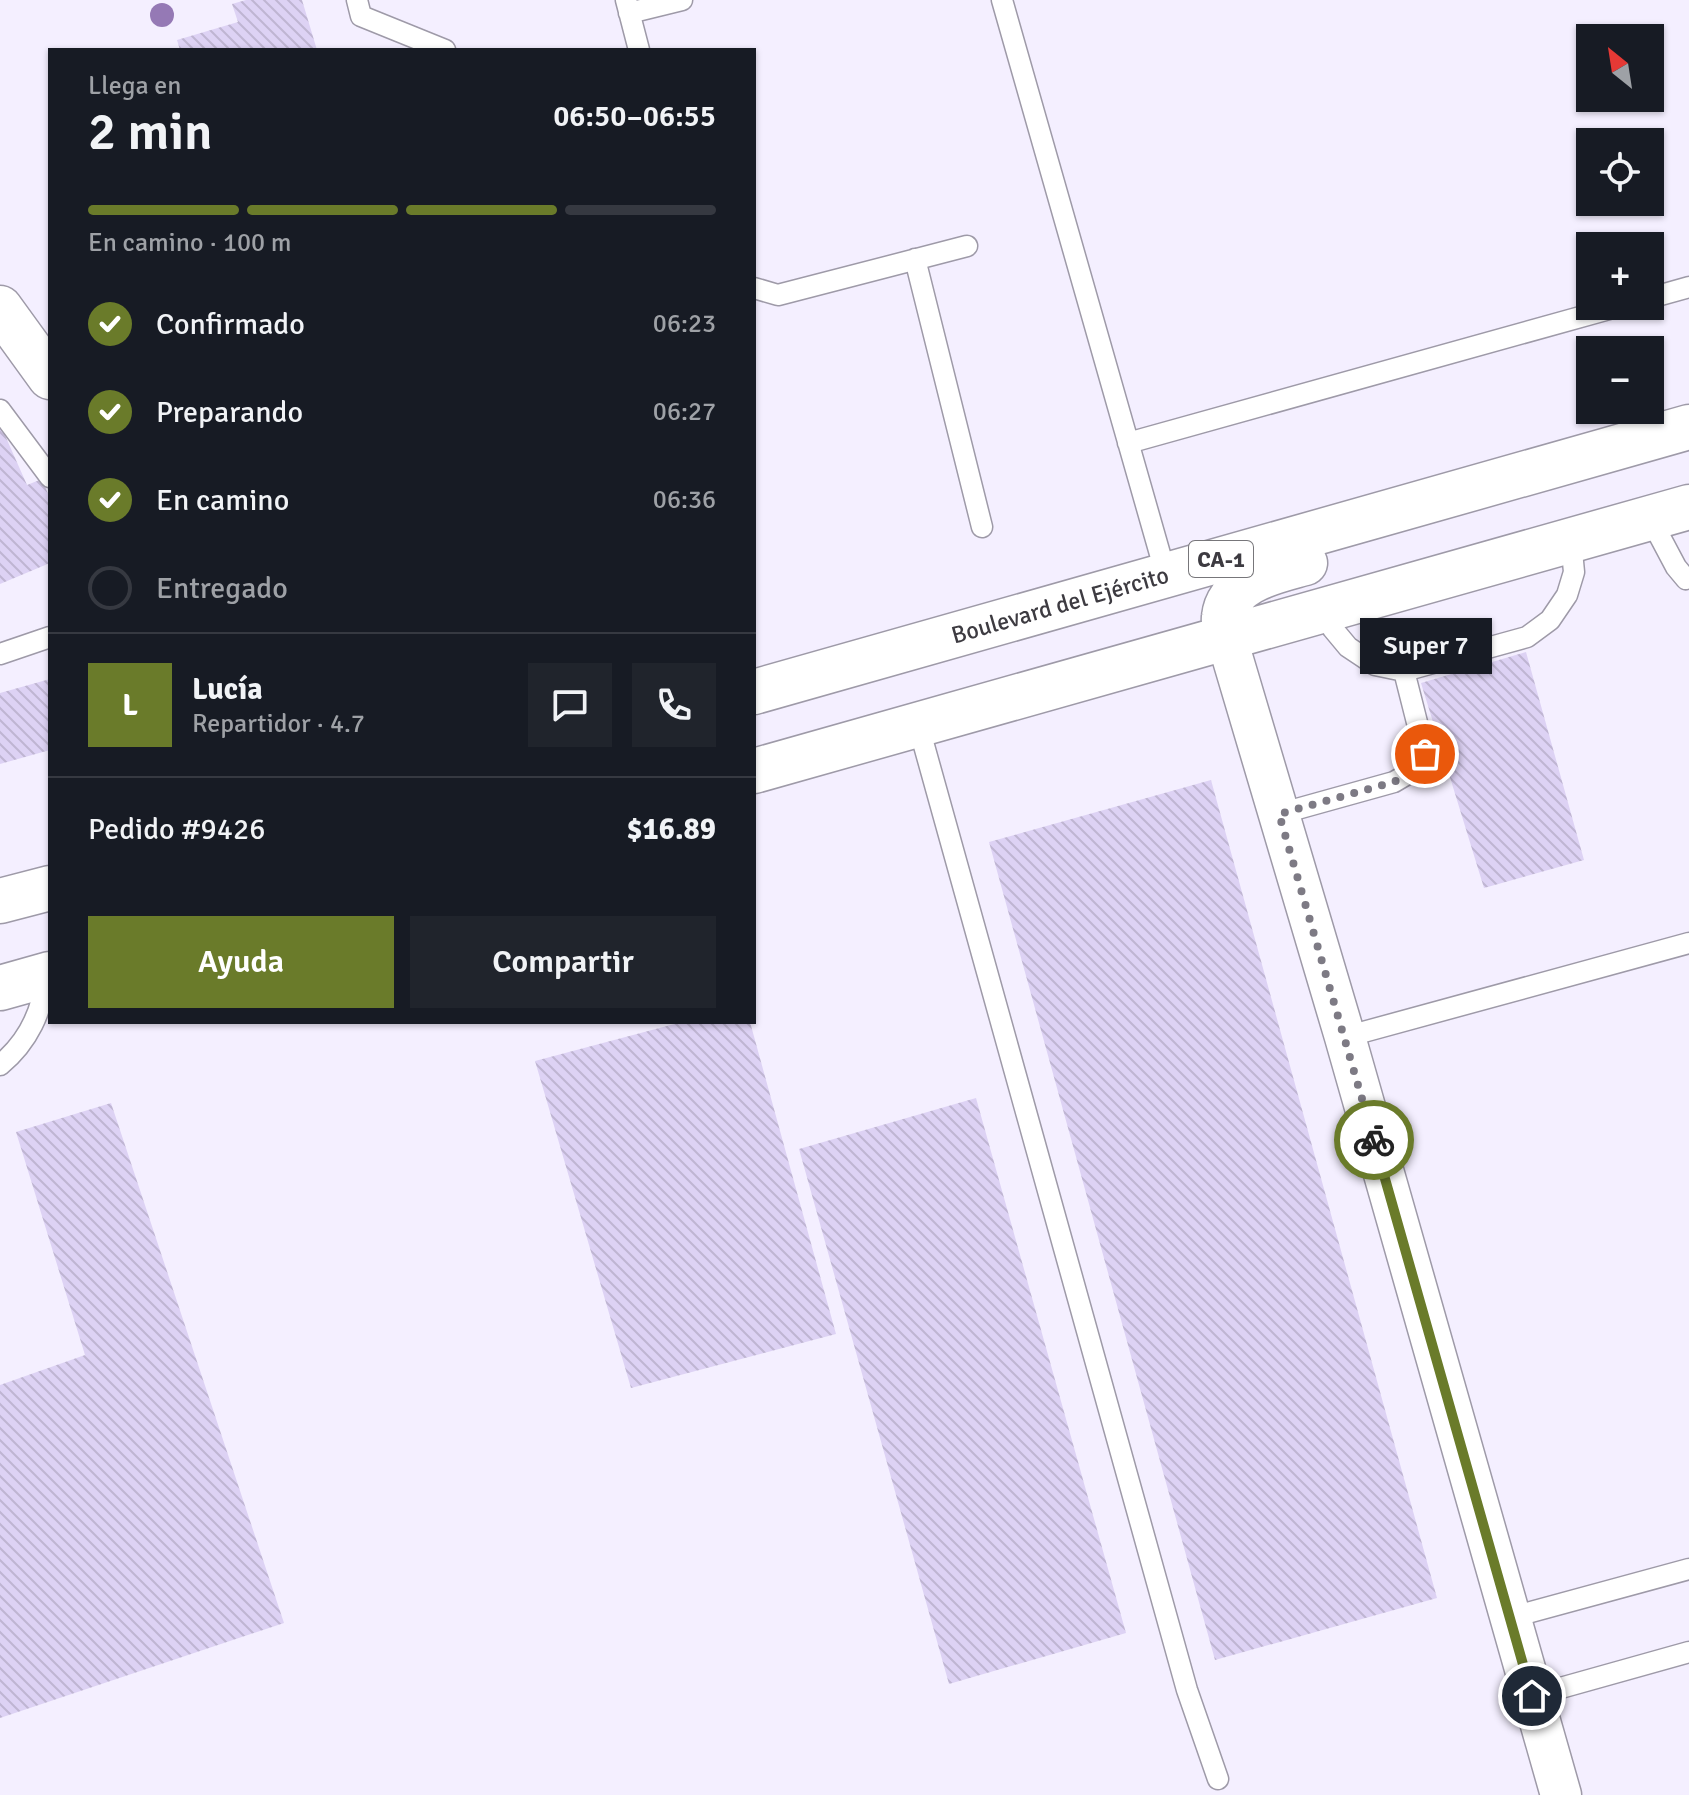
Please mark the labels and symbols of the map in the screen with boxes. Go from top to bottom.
north arrow [1576,24,1664,112]
road number: CA-1 [1189,541,1253,577]
street label: Boulevard del Ejército [948,560,1172,650]
callout: Super 7 [1359,618,1491,674]
pin [1391,720,1459,788]
courier [1334,1100,1414,1180]
pin [1498,1662,1566,1730]

